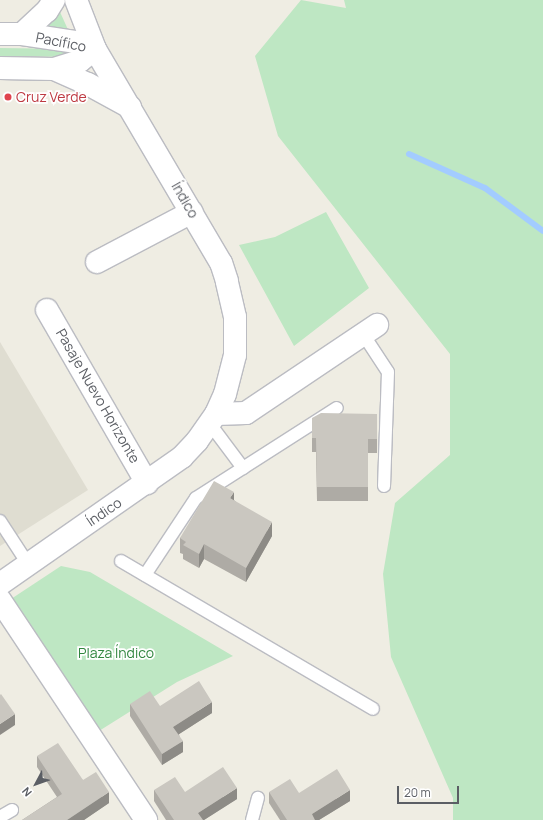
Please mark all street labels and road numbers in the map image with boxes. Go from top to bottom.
street label: Pacífico [34,29,88,55]
street label: Índico [168,179,202,221]
street label: Pasaje Nuevo Horizonte [53,326,143,466]
street label: Índico [83,494,125,530]

